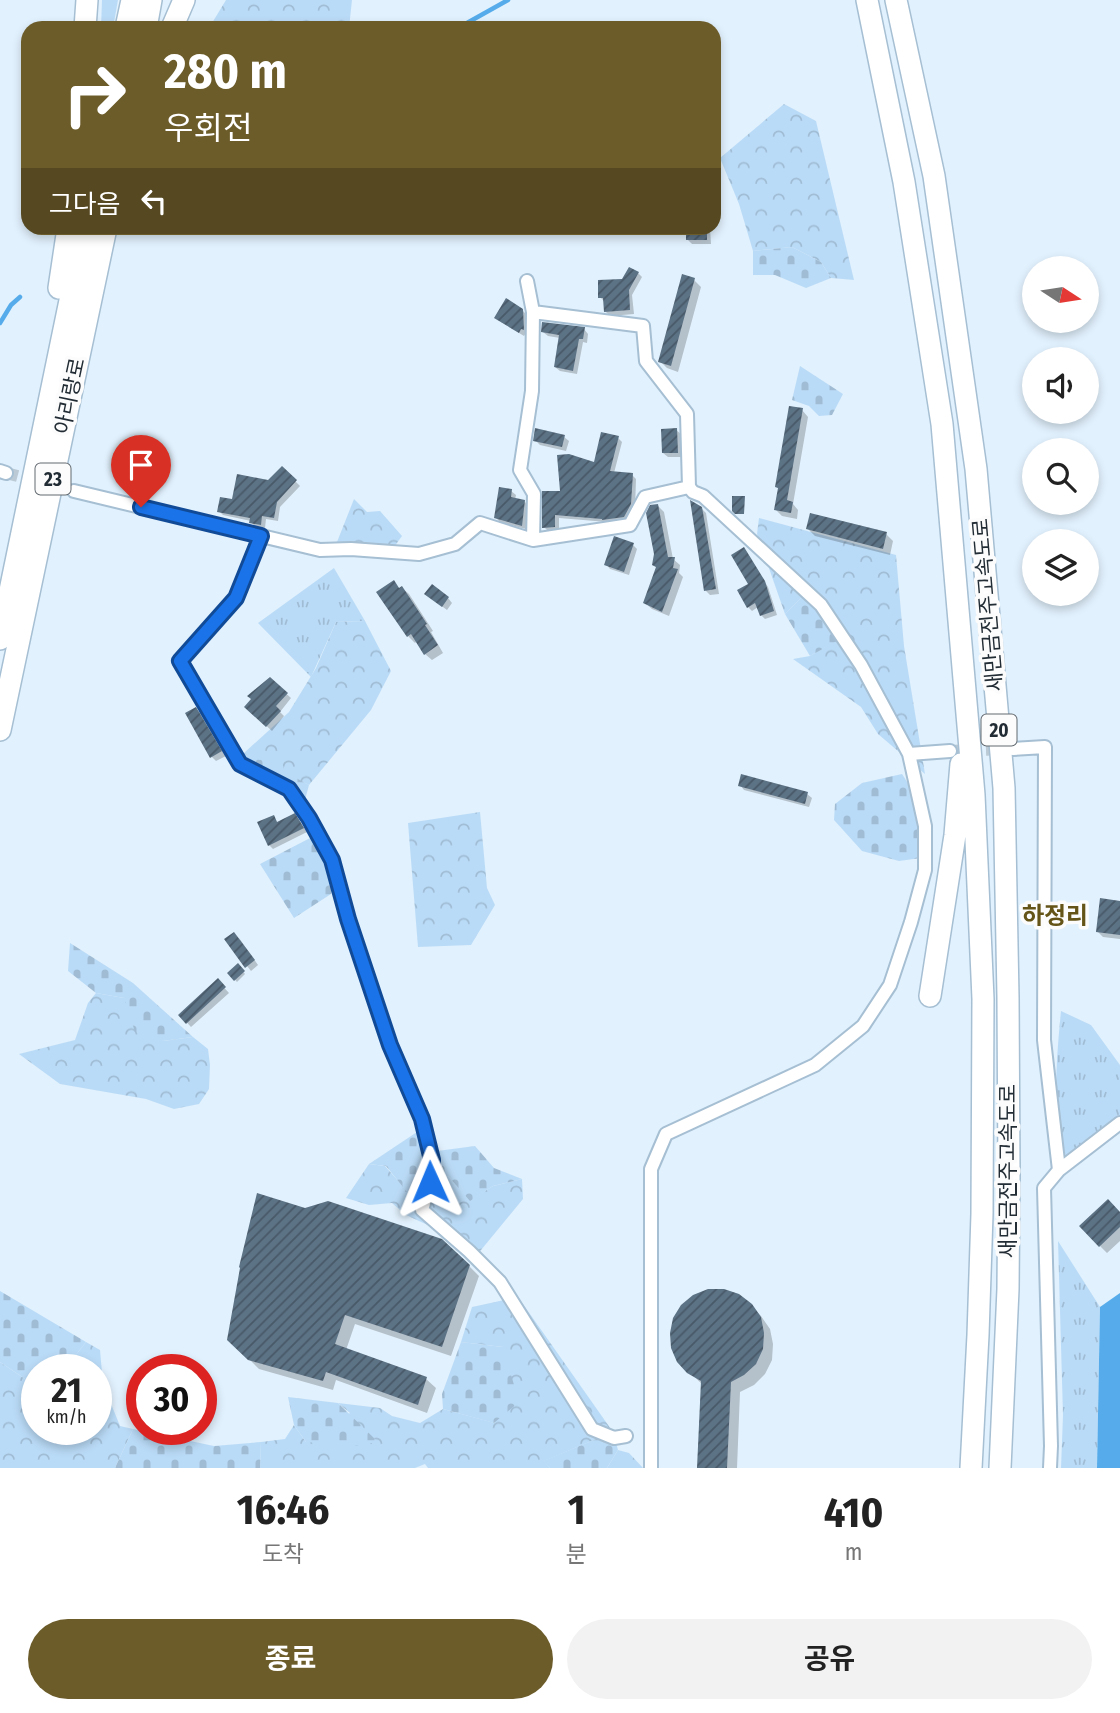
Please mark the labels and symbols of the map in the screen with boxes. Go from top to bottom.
north arrow [1022,256,1099,332]
street label: 아리랑로 [49,356,91,436]
pin [111,435,171,507]
road number: 23 [36,464,70,494]
street label: 새만금전주고속도로 [967,517,1009,693]
road number: 20 [982,715,1016,746]
district label: 하정리 [1022,902,1088,930]
street label: 새만금전주고속도로 [995,1084,1021,1258]
position arrow [393,1145,467,1219]
speed limit sign: 30 [126,1354,217,1445]

